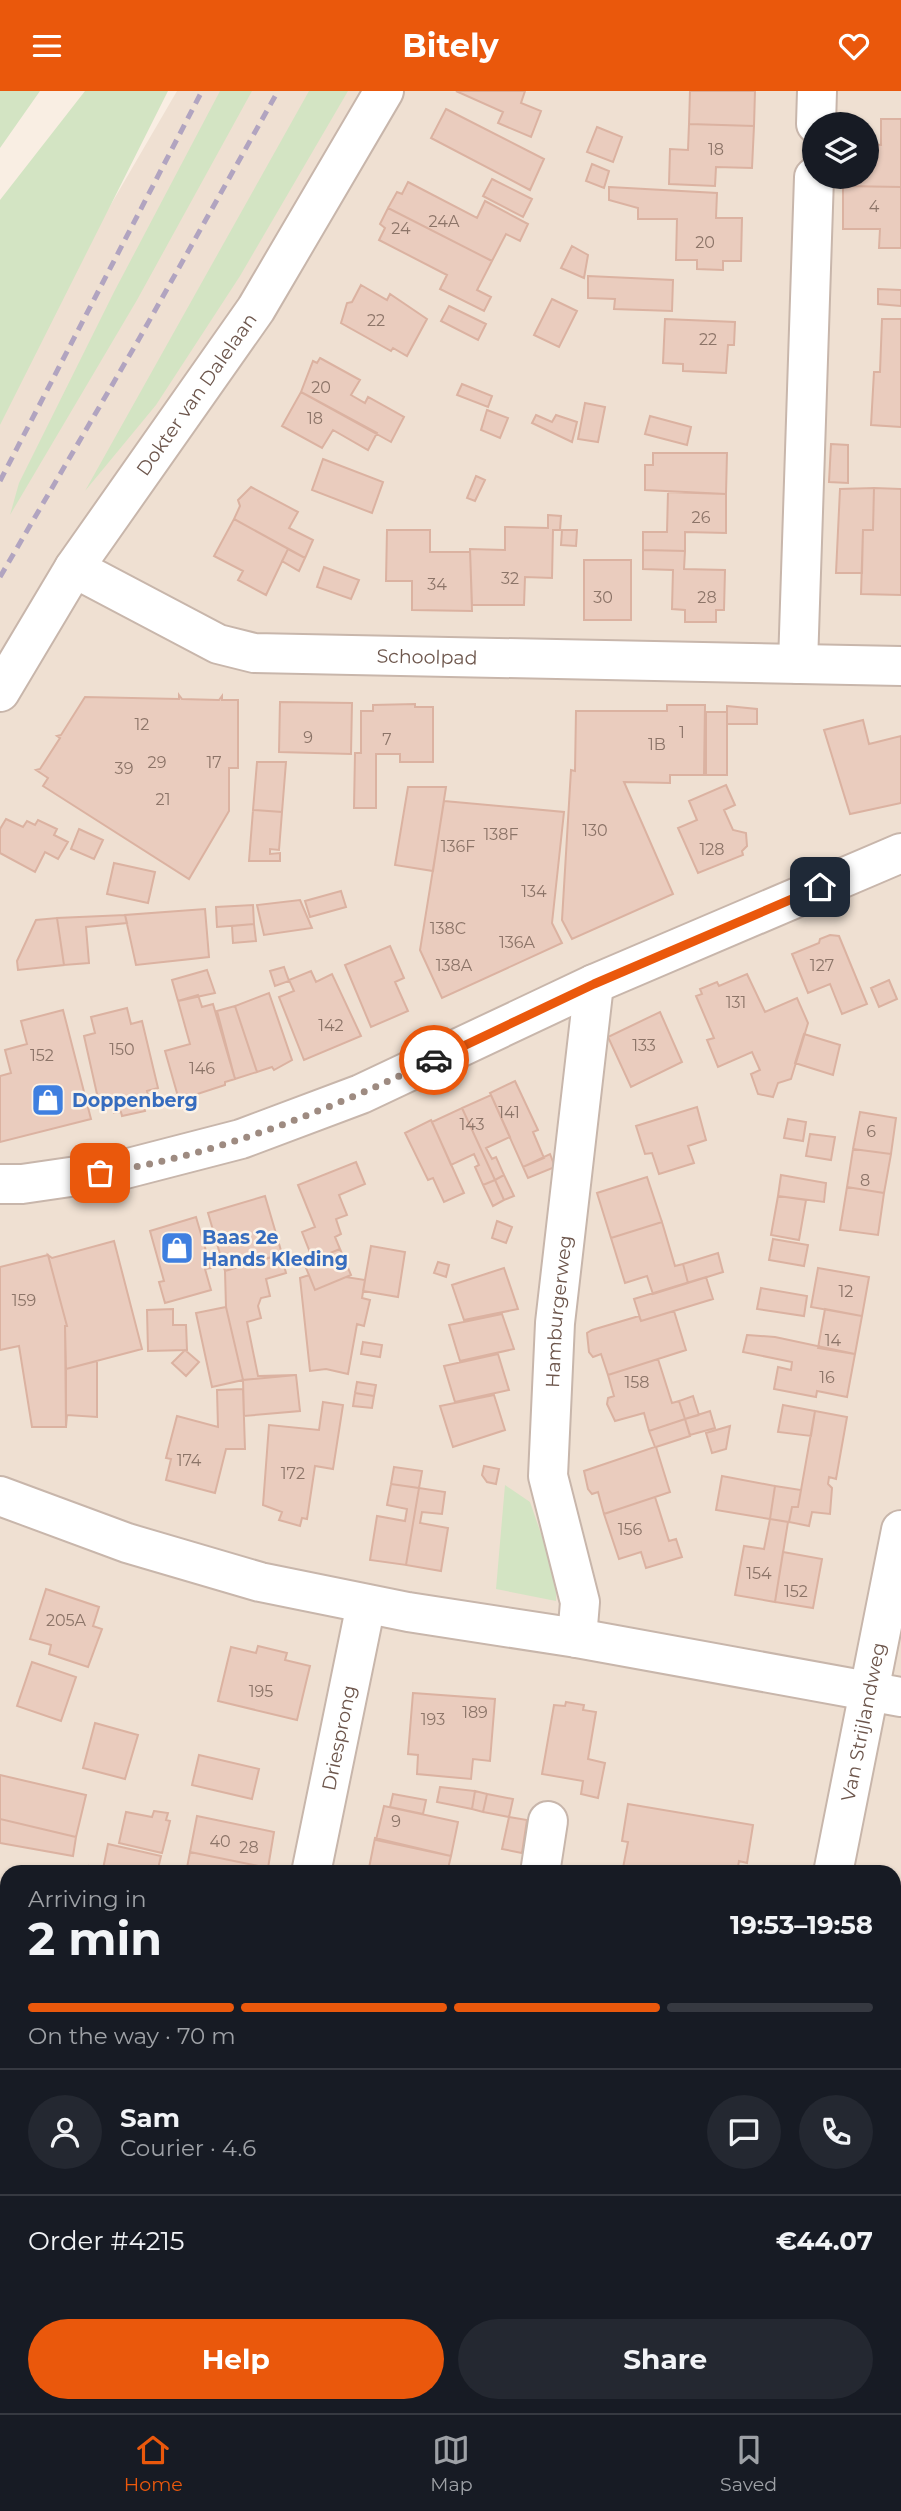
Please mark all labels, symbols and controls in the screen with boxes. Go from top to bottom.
text: Bitely [402,26,499,65]
icon: menu [28,27,66,65]
icon: heart [835,27,873,65]
map controls [802,112,879,189]
button: layers [802,112,879,189]
house number: 18 [708,140,724,159]
house number: 4 [869,197,880,216]
house number: 24A [429,212,460,231]
house number: 24 [391,219,411,238]
house number: 20 [695,233,715,252]
street label: Dokter van Dalelaan [132,309,262,480]
house number: 22 [367,311,385,330]
house number: 22 [699,330,717,349]
house number: 20 [311,378,331,397]
house number: 18 [307,409,323,428]
house number: 26 [692,508,711,527]
house number: 32 [501,569,519,588]
house number: 34 [427,575,447,594]
house number: 30 [593,588,613,607]
house number: 28 [697,588,717,607]
street label: Schoolpad [376,644,478,669]
house number: 12 [135,715,149,734]
house number: 1 [679,723,685,742]
house number: 9 [303,728,313,747]
house number: 7 [382,730,392,749]
house number: 1B [648,735,666,754]
house number: 29 [148,753,166,772]
house number: 17 [206,753,222,772]
house number: 39 [115,759,133,778]
house number: 21 [156,790,170,809]
house number: 130 [582,821,608,840]
house number: 138F [483,825,519,844]
house number: 136F [441,837,475,856]
house number: 128 [699,840,725,859]
pin [790,857,850,917]
icon: home [801,868,839,906]
house number: 134 [521,882,547,901]
house number: 138C [430,919,466,938]
house number: 136A [499,933,536,952]
house number: 138A [436,956,473,975]
house number: 127 [810,956,834,975]
house number: 131 [726,993,746,1012]
house number: 142 [318,1016,344,1035]
courier [399,1025,469,1095]
house number: 133 [632,1036,656,1055]
house number: 150 [109,1040,135,1059]
icon: car [415,1041,453,1079]
house number: 152 [30,1046,54,1065]
house number: 146 [189,1059,215,1078]
shop icon: Doppenberg [29,1081,67,1119]
place label: Doppenberg [72,1089,198,1112]
house number: 141 [498,1103,520,1122]
house number: 143 [459,1115,485,1134]
house number: 6 [866,1122,876,1141]
pin [70,1143,130,1203]
icon: bag [81,1154,119,1192]
house number: 8 [860,1171,870,1190]
place label: Baas 2e Hands Kleding [202,1226,348,1271]
shop icon: Baas 2e Hands Kleding [158,1229,196,1267]
street label: Hamburgerweg [541,1234,577,1388]
house number: 12 [839,1282,853,1301]
house number: 159 [12,1291,36,1310]
house number: 14 [825,1331,842,1350]
house number: 16 [819,1368,835,1387]
house number: 158 [624,1373,650,1392]
house number: 174 [177,1451,202,1470]
house number: 172 [281,1464,305,1483]
house number: 156 [618,1520,643,1539]
house number: 154 [746,1564,772,1583]
house number: 152 [784,1582,808,1601]
house number: 205A [46,1611,87,1630]
street label: Van Strijlandweg [836,1641,890,1803]
house number: 195 [249,1682,273,1701]
street label: Driesprong [317,1683,361,1793]
house number: 189 [462,1703,488,1722]
house number: 193 [421,1710,445,1729]
house number: 9 [391,1812,401,1831]
house number: 40 [209,1832,231,1851]
house number: 28 [239,1838,259,1857]
text: Arriving in [28,1885,147,1913]
text: 19:53–19:58 [730,1909,873,1941]
text: 2 min [28,1910,162,1967]
text: On the way · 70 m [28,2022,236,2050]
button: person [28,2095,102,2169]
button: chat [707,2095,781,2169]
button: phone [799,2095,873,2169]
text: Sam [120,2102,180,2134]
text: Courier · 4.6 [120,2134,256,2162]
text: Order #4215 [28,2225,185,2257]
text: €44.07 [776,2225,873,2257]
button: Help [28,2319,444,2399]
button: Share [458,2319,873,2399]
tab: Home [124,2431,183,2496]
tab: Map [430,2431,473,2496]
tab: Saved [720,2431,777,2496]

